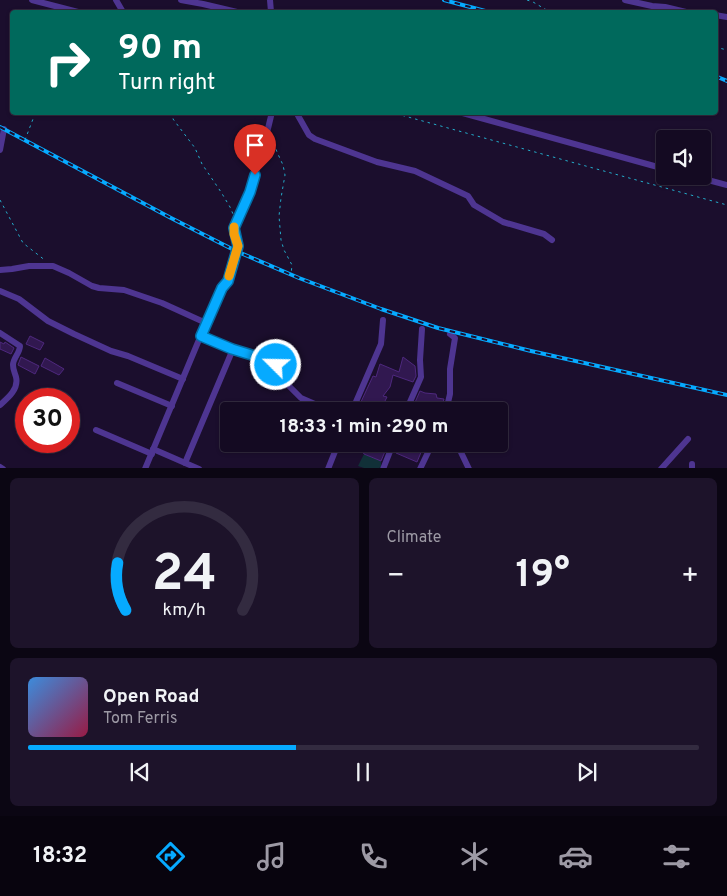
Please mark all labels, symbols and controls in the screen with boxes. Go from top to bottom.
text: 90 m [118,27,202,71]
icon: right [35,30,100,95]
text: Turn right [118,70,215,97]
pin [234,124,276,175]
map controls [656,130,711,185]
button: sound [656,130,711,185]
icon: arrive [241,131,269,159]
position arrow [249,338,301,390]
speed limit sign: 30 [15,388,80,453]
text: 18:33 · 1 min · 290 m [280,415,448,439]
text: Climate [387,528,441,548]
text: 24 [152,543,217,609]
text: 19° [516,552,570,601]
text: − [387,559,405,595]
text: + [681,559,699,595]
text: km/h [163,599,206,622]
text: Open Road [103,685,199,709]
text: Tom Ferris [103,709,177,729]
icon: previous [126,758,154,786]
icon: pause [349,758,377,786]
icon: next [573,758,601,786]
icon: directions [153,839,188,874]
icon: music [254,839,289,874]
icon: phone [356,839,391,874]
icon: climate [457,839,492,874]
icon: car [558,839,593,874]
icon: filters [659,839,694,874]
text: 18:32 [33,843,87,870]

